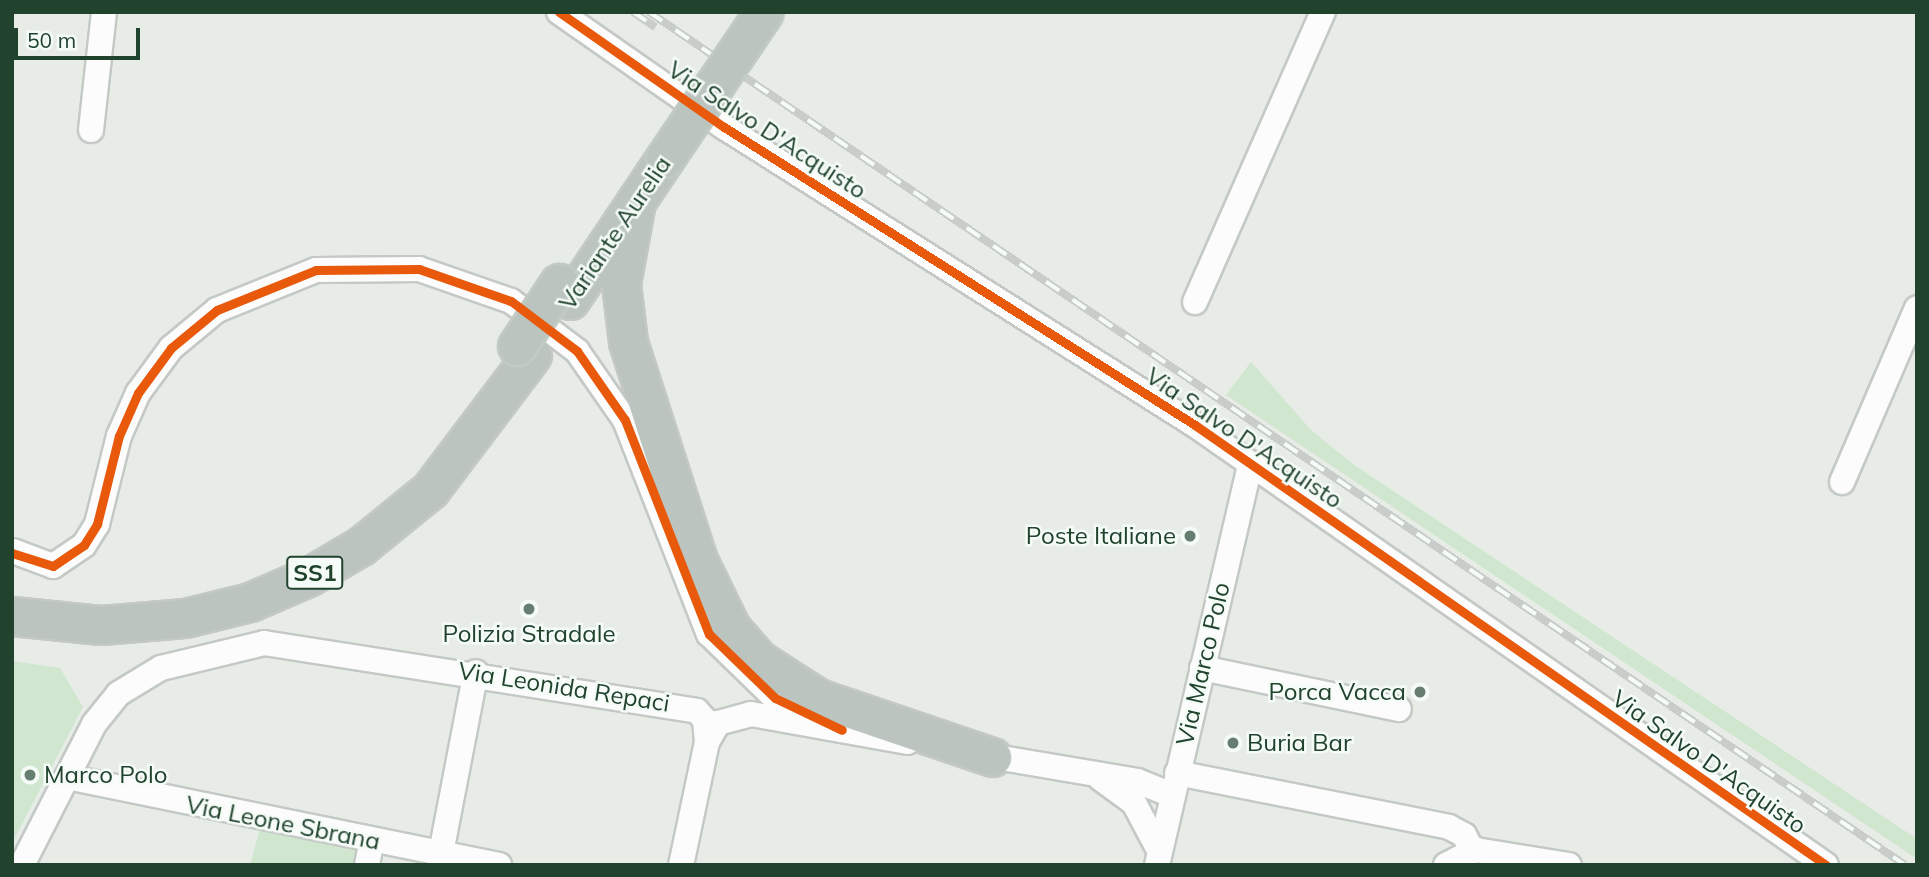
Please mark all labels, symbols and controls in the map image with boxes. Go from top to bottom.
scale bar [18,14,144,58]
text: 50 m [27,27,76,53]
street label: Via Salvo D'Acquisto [662,55,872,205]
street label: Variante Aurelia [553,151,677,315]
street label: Via Salvo D'Acquisto [1140,362,1348,514]
place label: Poste Italiane [1026,522,1176,550]
marker: Poste Italiane [1182,528,1198,544]
road number: SS1 [285,554,345,593]
street label: Via Marco Polo [1170,580,1236,748]
marker: Polizia Stradale [521,601,537,617]
place label: Polizia Stradale [443,620,615,648]
street label: Via Leonida Repaci [456,656,672,718]
place label: Porca Vacca [1269,678,1406,706]
marker: Porca Vacca [1412,684,1428,700]
street label: Via Salvo D'Acquisto [1606,684,1812,840]
place label: Buria Bar [1247,729,1352,757]
marker: Buria Bar [1225,735,1241,751]
place label: Marco Polo [44,761,167,789]
marker: Marco Polo [22,767,38,783]
street label: Via Leone Sbrana [184,790,382,856]

